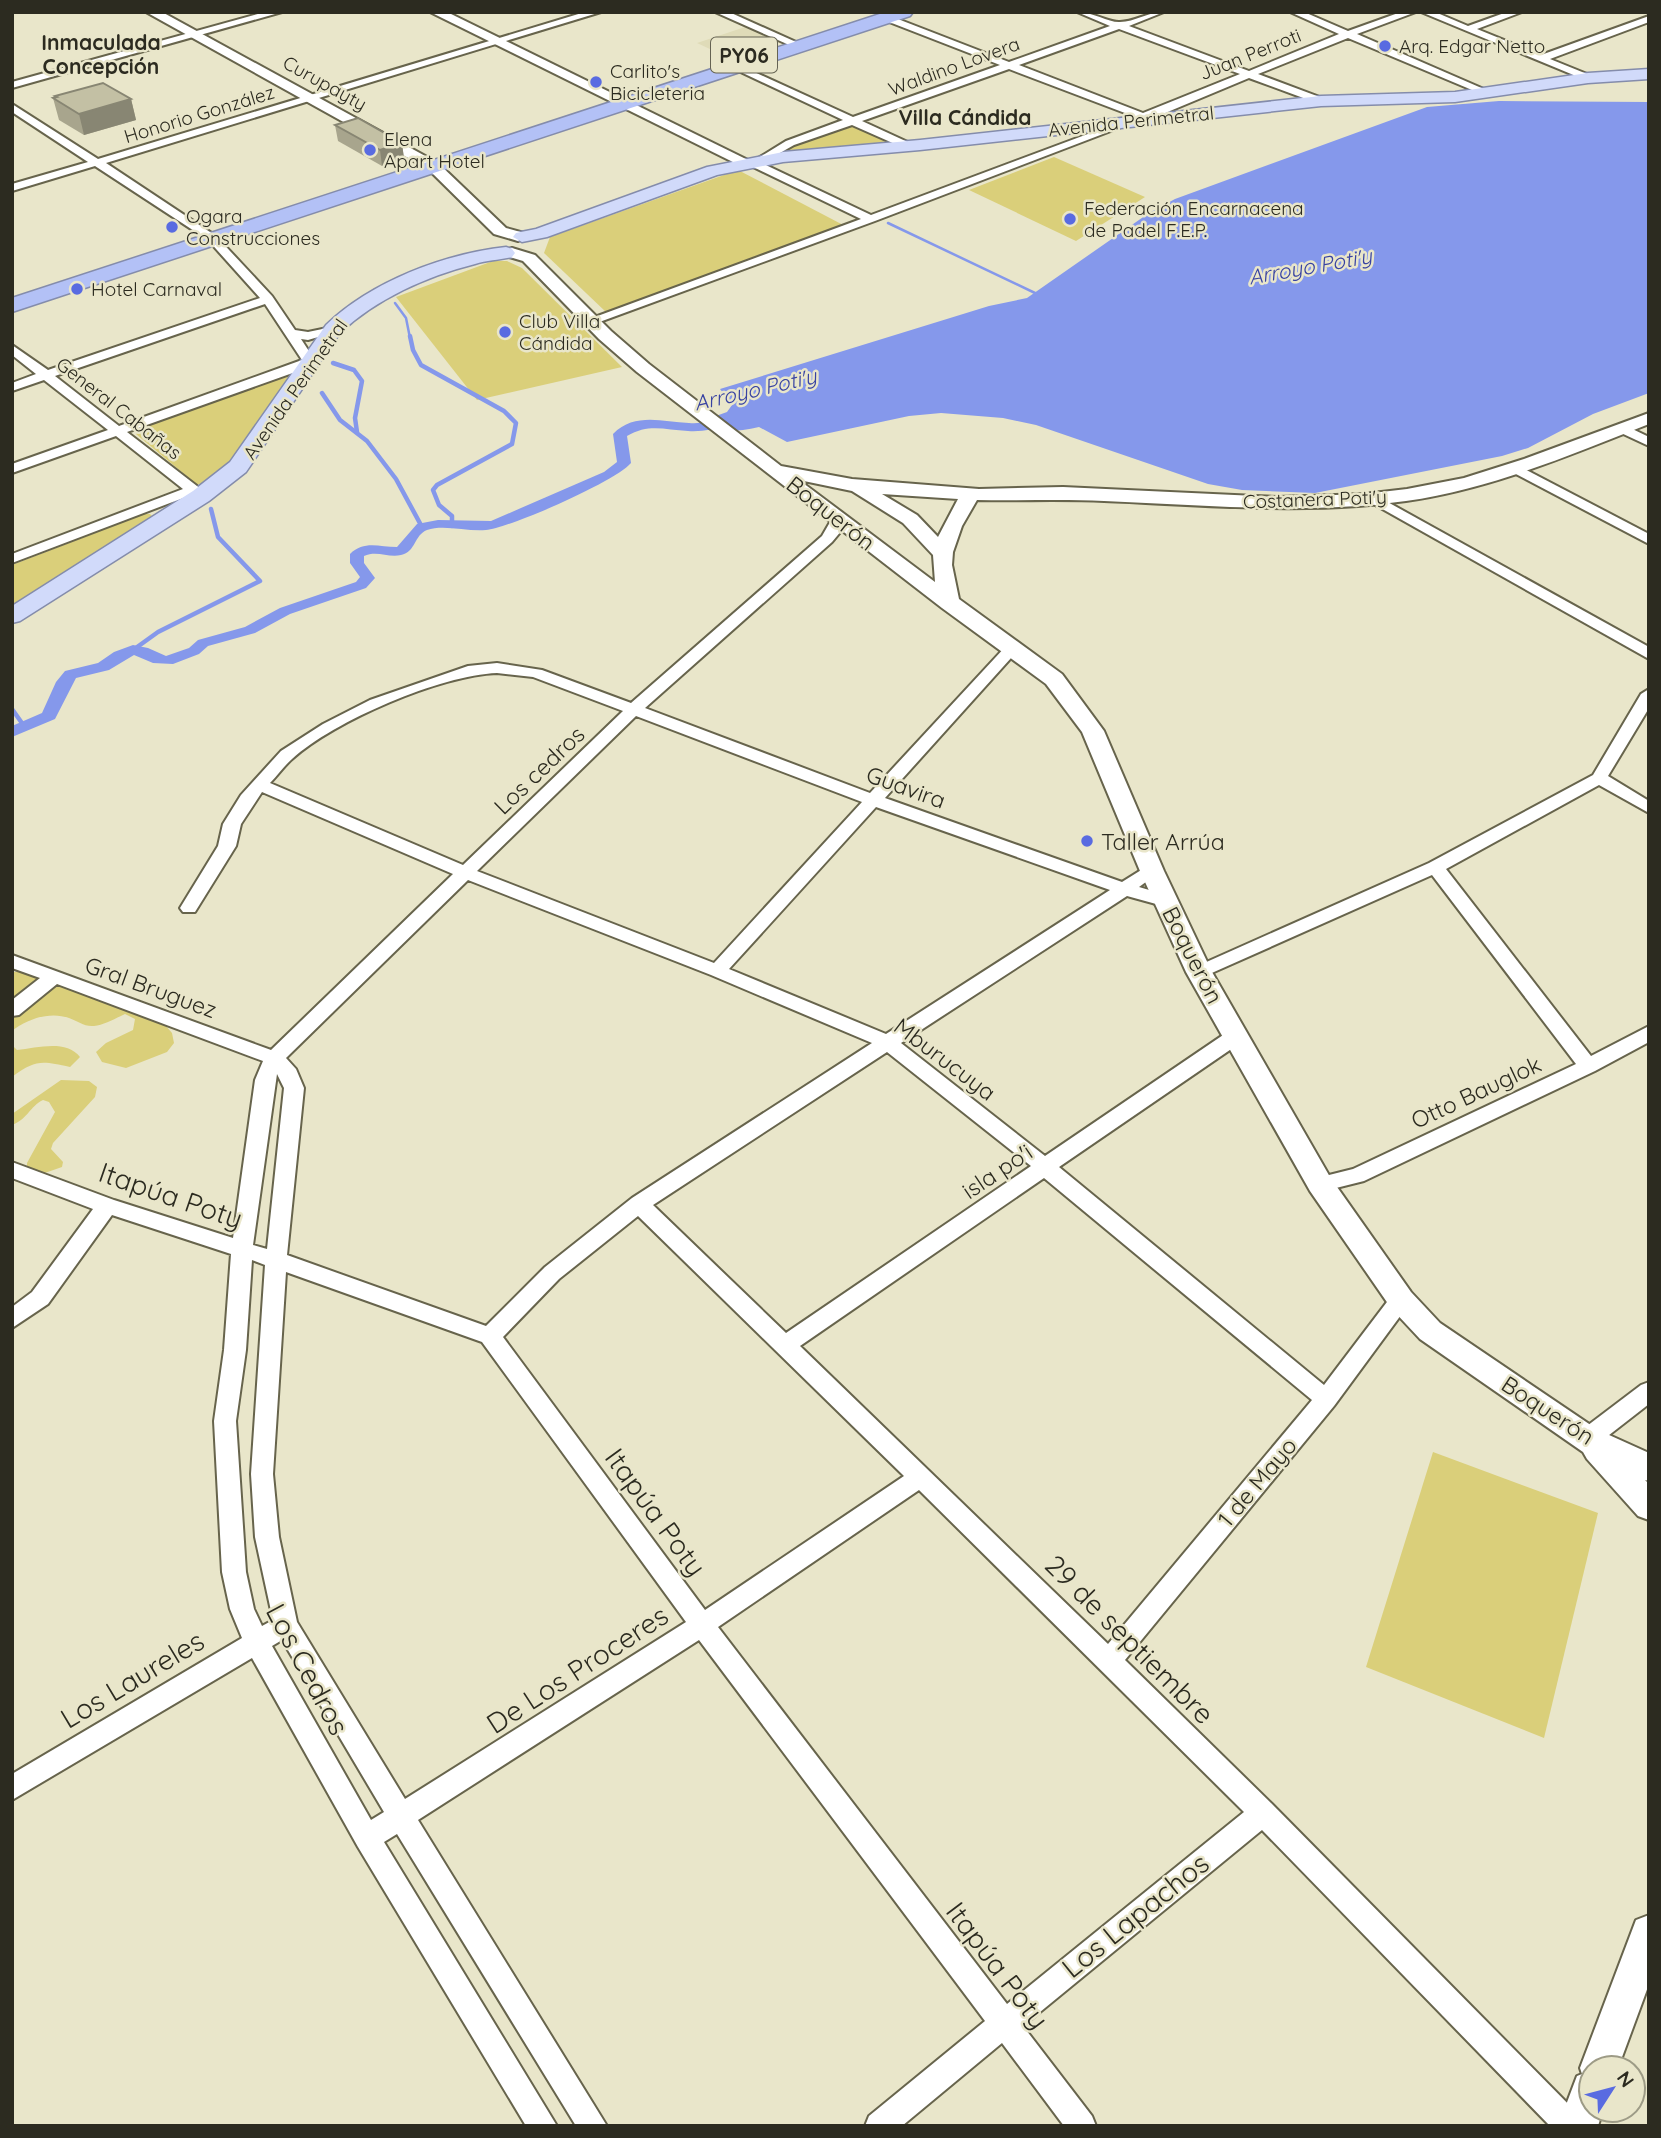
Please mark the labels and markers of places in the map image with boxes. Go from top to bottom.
place label: Arq. Edgar Netto [1399,34,1545,58]
marker: Arq. Edgar Netto [1377,38,1393,54]
place label: Carlito's Bicicleteria [610,59,705,105]
marker: Carlito's Bicicleteria [588,74,604,90]
place label: Elena Apart Hotel [384,127,485,173]
marker: Elena Apart Hotel [362,142,378,158]
place label: Federación Encarnacena de Padel F.E.P. [1084,196,1304,242]
place label: Ogara Construcciones [186,204,320,250]
marker: Federación Encarnacena de Padel F.E.P. [1062,211,1078,227]
marker: Ogara Construcciones [164,219,180,235]
place label: Hotel Carnaval [91,277,222,301]
marker: Hotel Carnaval [69,281,85,297]
place label: Club Villa Cándida [519,309,600,355]
marker: Club Villa Cándida [497,324,513,340]
place label: Taller Arrúa [1101,827,1225,856]
marker: Taller Arrúa [1079,833,1095,849]

